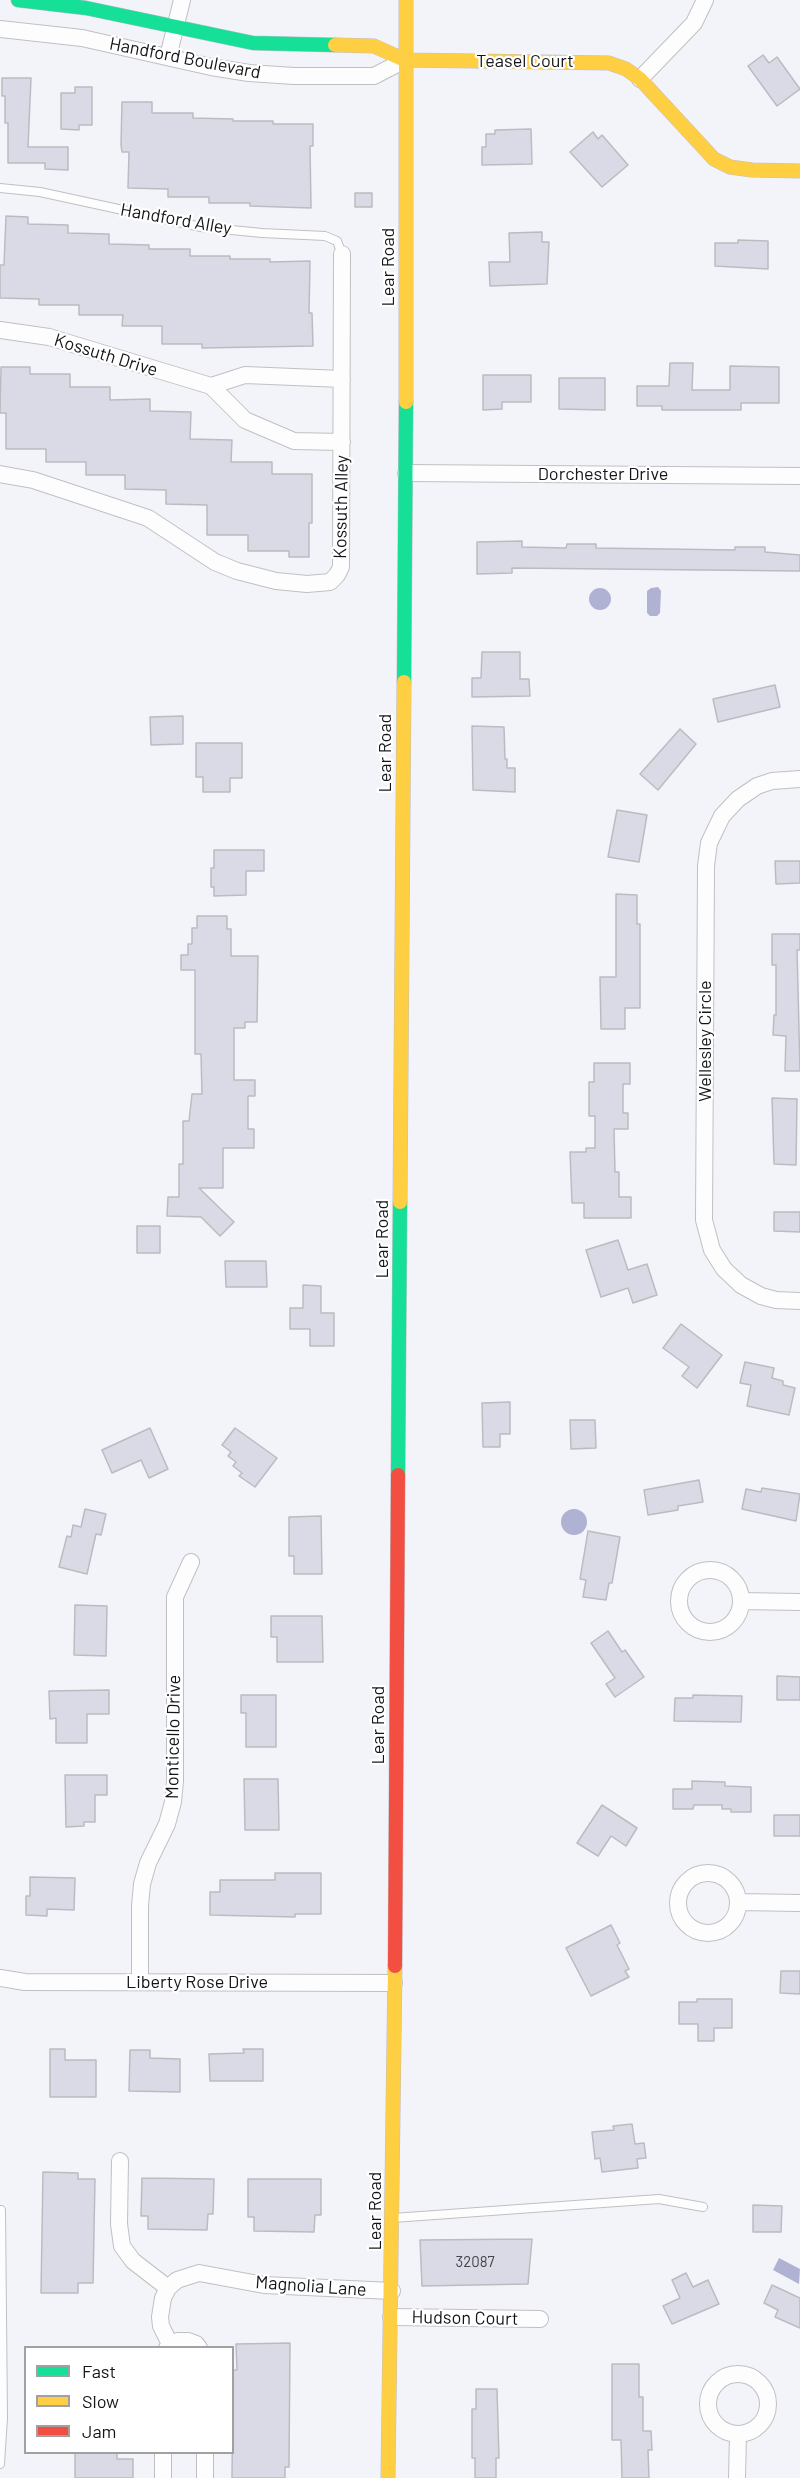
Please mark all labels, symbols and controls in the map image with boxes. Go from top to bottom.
street label: Handford Boulevard [107,33,263,83]
street label: Teasel Court [476,50,574,72]
street label: Handford Alley [119,199,233,239]
street label: Lear Road [377,228,399,306]
street label: Kossuth Drive [52,329,160,381]
street label: Kossuth Alley [329,455,353,559]
street label: Dorchester Drive [538,463,668,485]
street label: Lear Road [374,714,396,792]
street label: Wellesley Circle [694,980,716,1102]
street label: Lear Road [371,1200,393,1278]
street label: Monticello Drive [161,1675,185,1799]
street label: Lear Road [367,1686,389,1764]
street label: Liberty Rose Drive [126,1971,268,1993]
street label: Lear Road [364,2172,386,2250]
house number: 32087 [455,2253,495,2271]
street label: Magnolia Lane [255,2271,367,2301]
street label: Hudson Court [411,2306,519,2330]
legend [24,2346,234,2454]
text: Fast [82,2360,116,2382]
text: Slow [82,2390,119,2412]
text: Jam [82,2420,116,2442]

